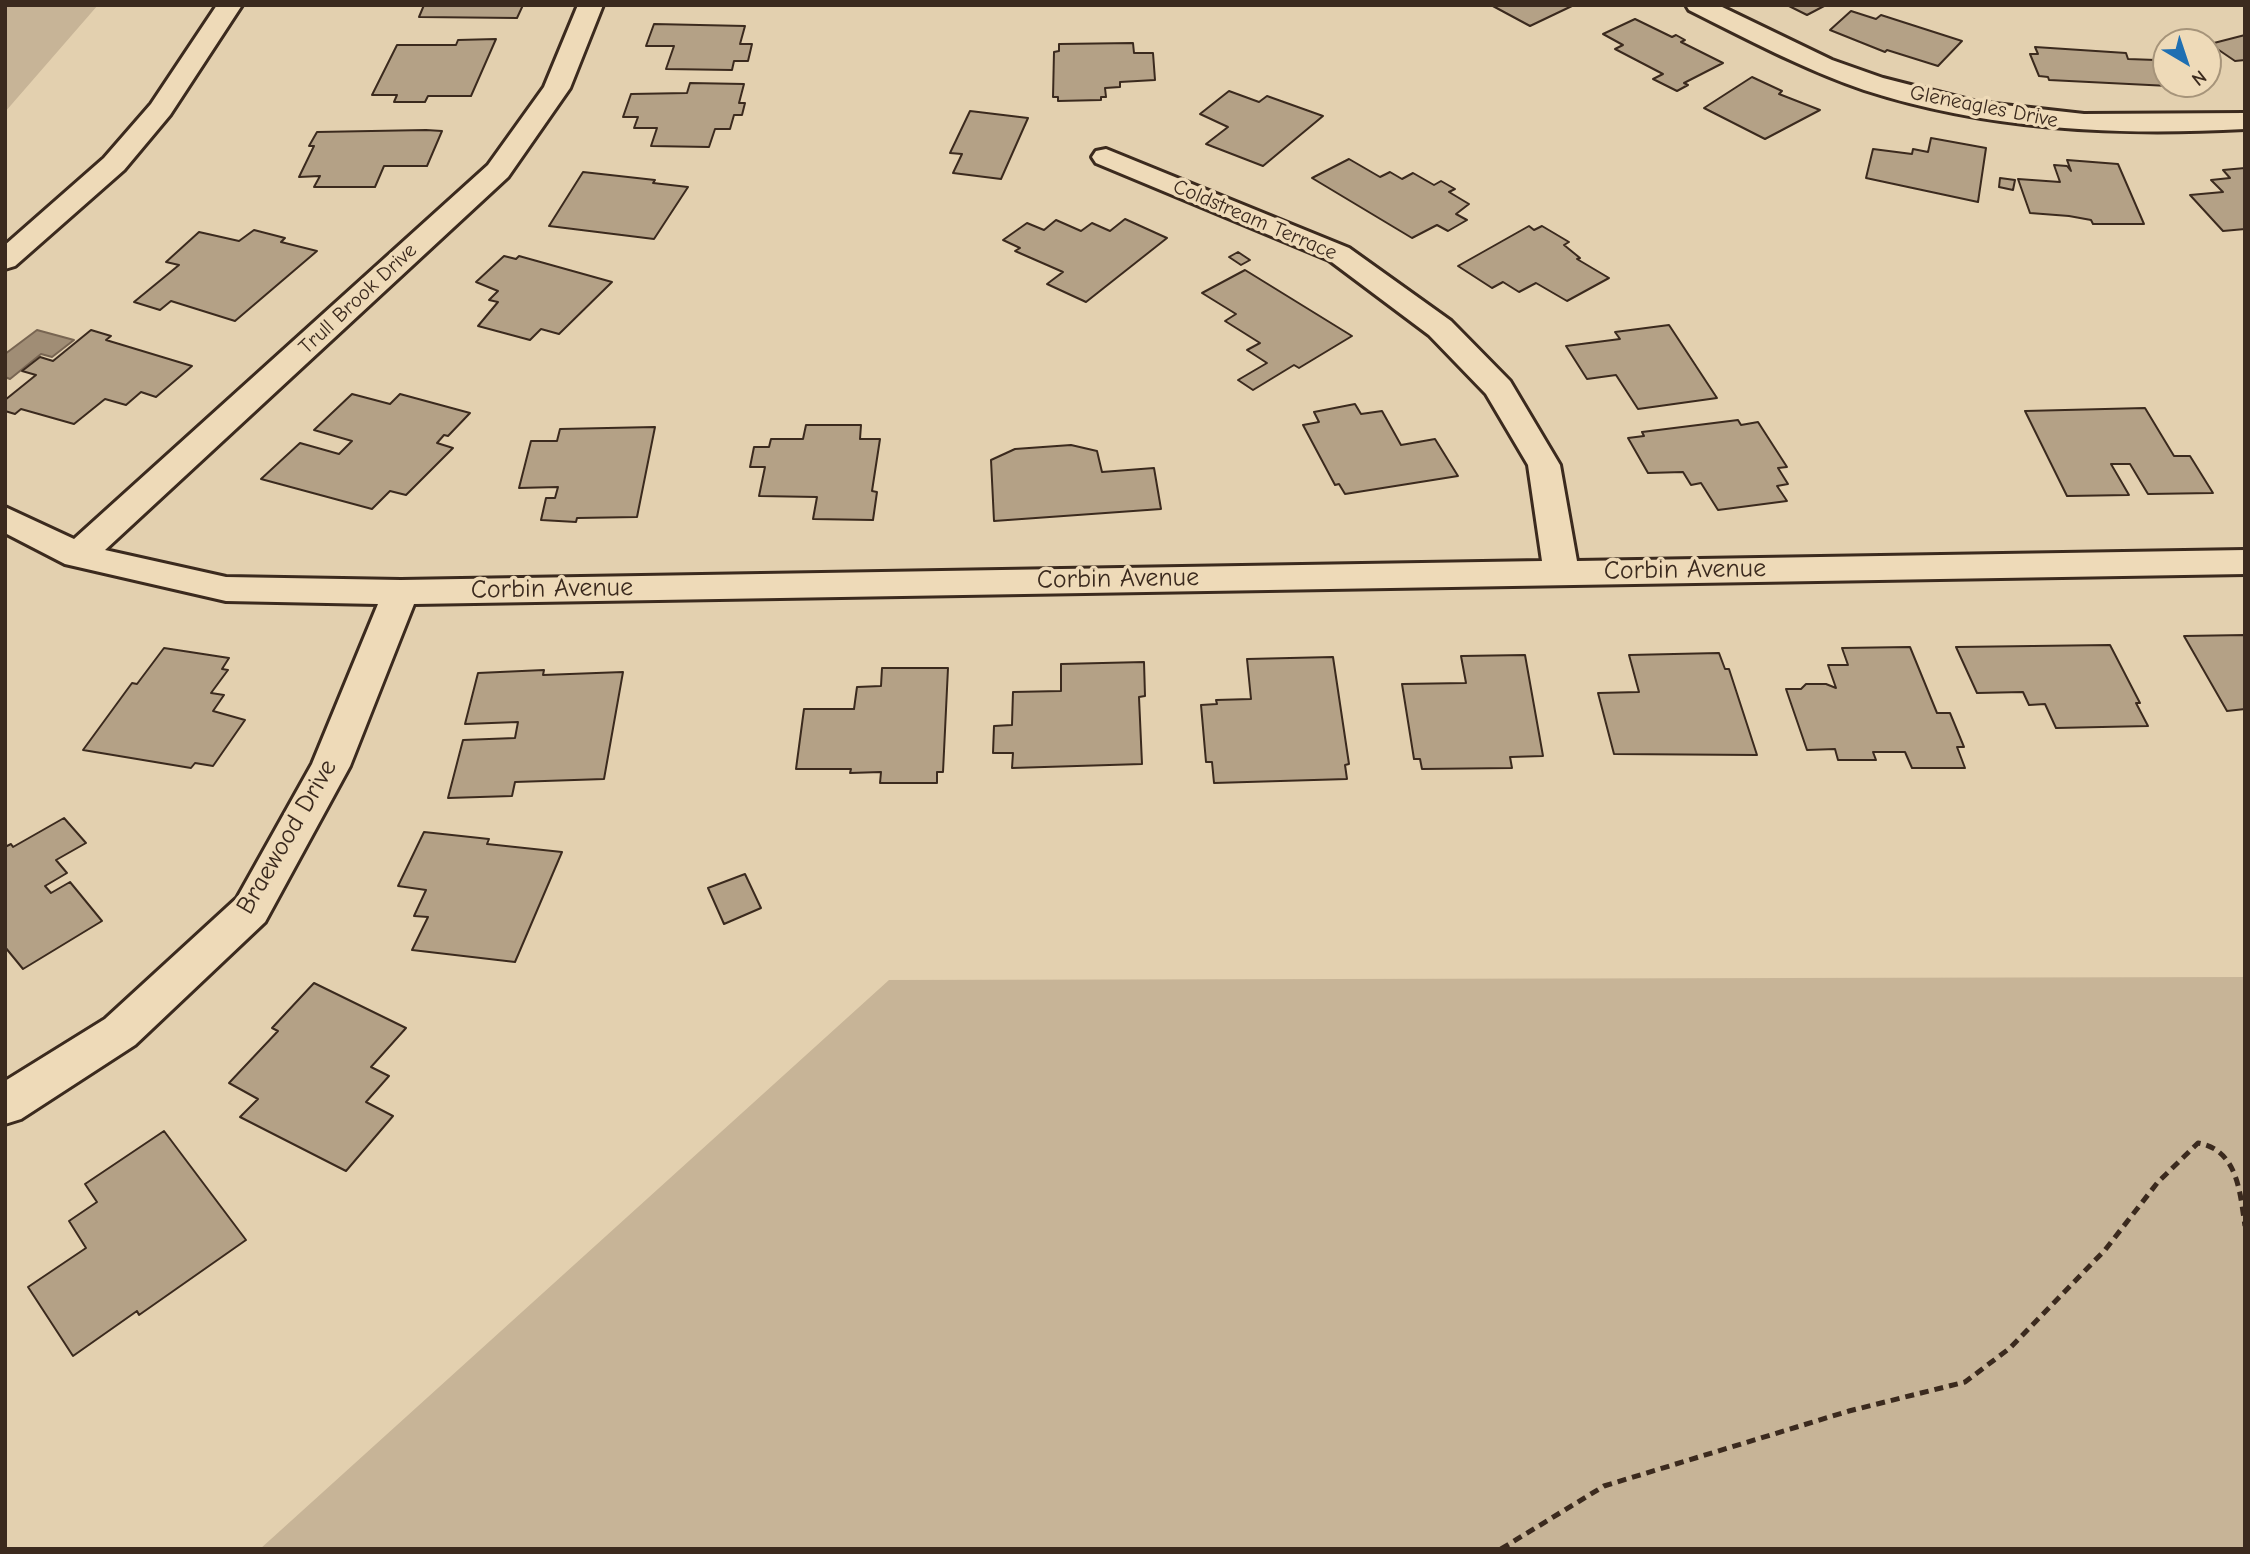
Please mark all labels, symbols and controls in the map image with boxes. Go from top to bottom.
north arrow [2152,28,2222,98]
text: N [2187,65,2211,90]
street label: Gleneagles Drive [1908,80,2060,134]
street label: Coldstream Terrace [1169,174,1341,266]
street label: Trull Brook Drive [294,238,422,360]
street label: Corbin Avenue [1604,553,1766,587]
street label: Corbin Avenue [1037,562,1199,596]
street label: Corbin Avenue [471,572,633,606]
street label: Braewood Drive [230,754,344,920]

